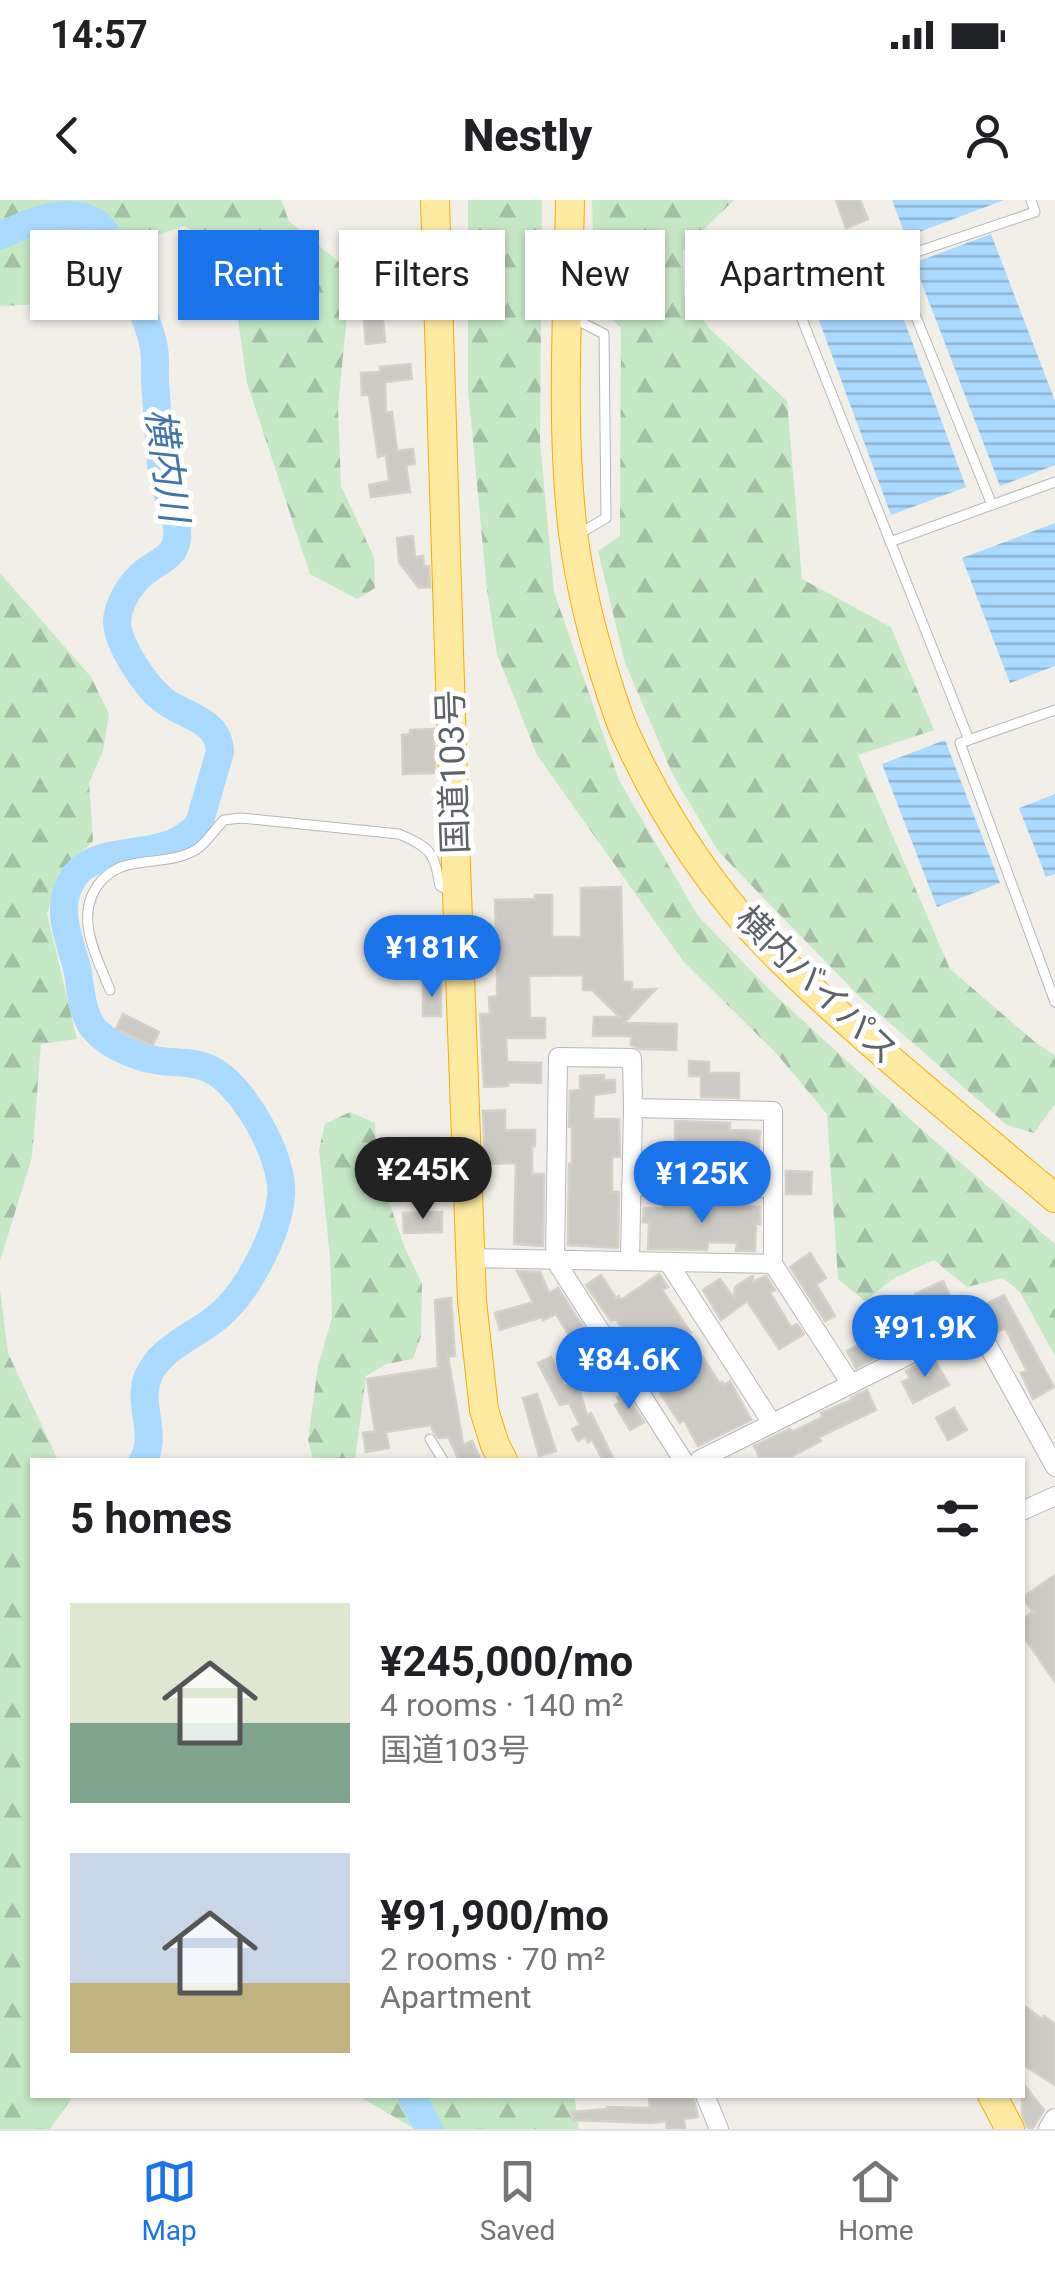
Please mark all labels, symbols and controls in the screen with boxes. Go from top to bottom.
text: 14:57 [50,13,148,57]
icon: back [40,108,95,163]
icon: person [960,108,1015,163]
text: Nestly [463,109,592,162]
chip: Buy [30,230,158,320]
chip: Rent [178,230,319,320]
chip: Filters [339,230,505,320]
chip: New [525,230,665,320]
chip: Apartment [685,230,920,320]
water label: 横内川 [137,405,197,528]
street label: 国道103号 [430,689,477,855]
street label: 横内バイパス [727,898,906,1073]
pin: ¥181K [362,915,502,1000]
text: ¥181K [386,928,478,966]
pin: ¥245K [353,1137,493,1222]
pin: ¥125K [632,1141,772,1226]
text: ¥245K [377,1150,469,1188]
text: ¥125K [656,1154,748,1192]
pin: ¥91.9K [844,1295,1006,1380]
text: ¥91.9K [874,1308,976,1346]
pin: ¥84.6K [548,1327,710,1412]
text: ¥84.6K [578,1340,680,1378]
icon: filters [930,1491,985,1546]
text: 5 homes [70,1494,232,1543]
text: ¥245,000/mo [380,1637,633,1686]
icon: home [150,1643,270,1763]
text: 4 rooms · 140 m² [380,1686,623,1724]
text: 国道103号 [380,1731,530,1769]
text: ¥91,900/mo [380,1891,609,1940]
icon: home [150,1893,270,2013]
text: 2 rooms · 70 m² [380,1940,605,1978]
text: Apartment [380,1978,532,2016]
tab: Map [141,2154,197,2247]
tab: Saved [480,2154,555,2247]
tab: Home [838,2154,914,2247]

